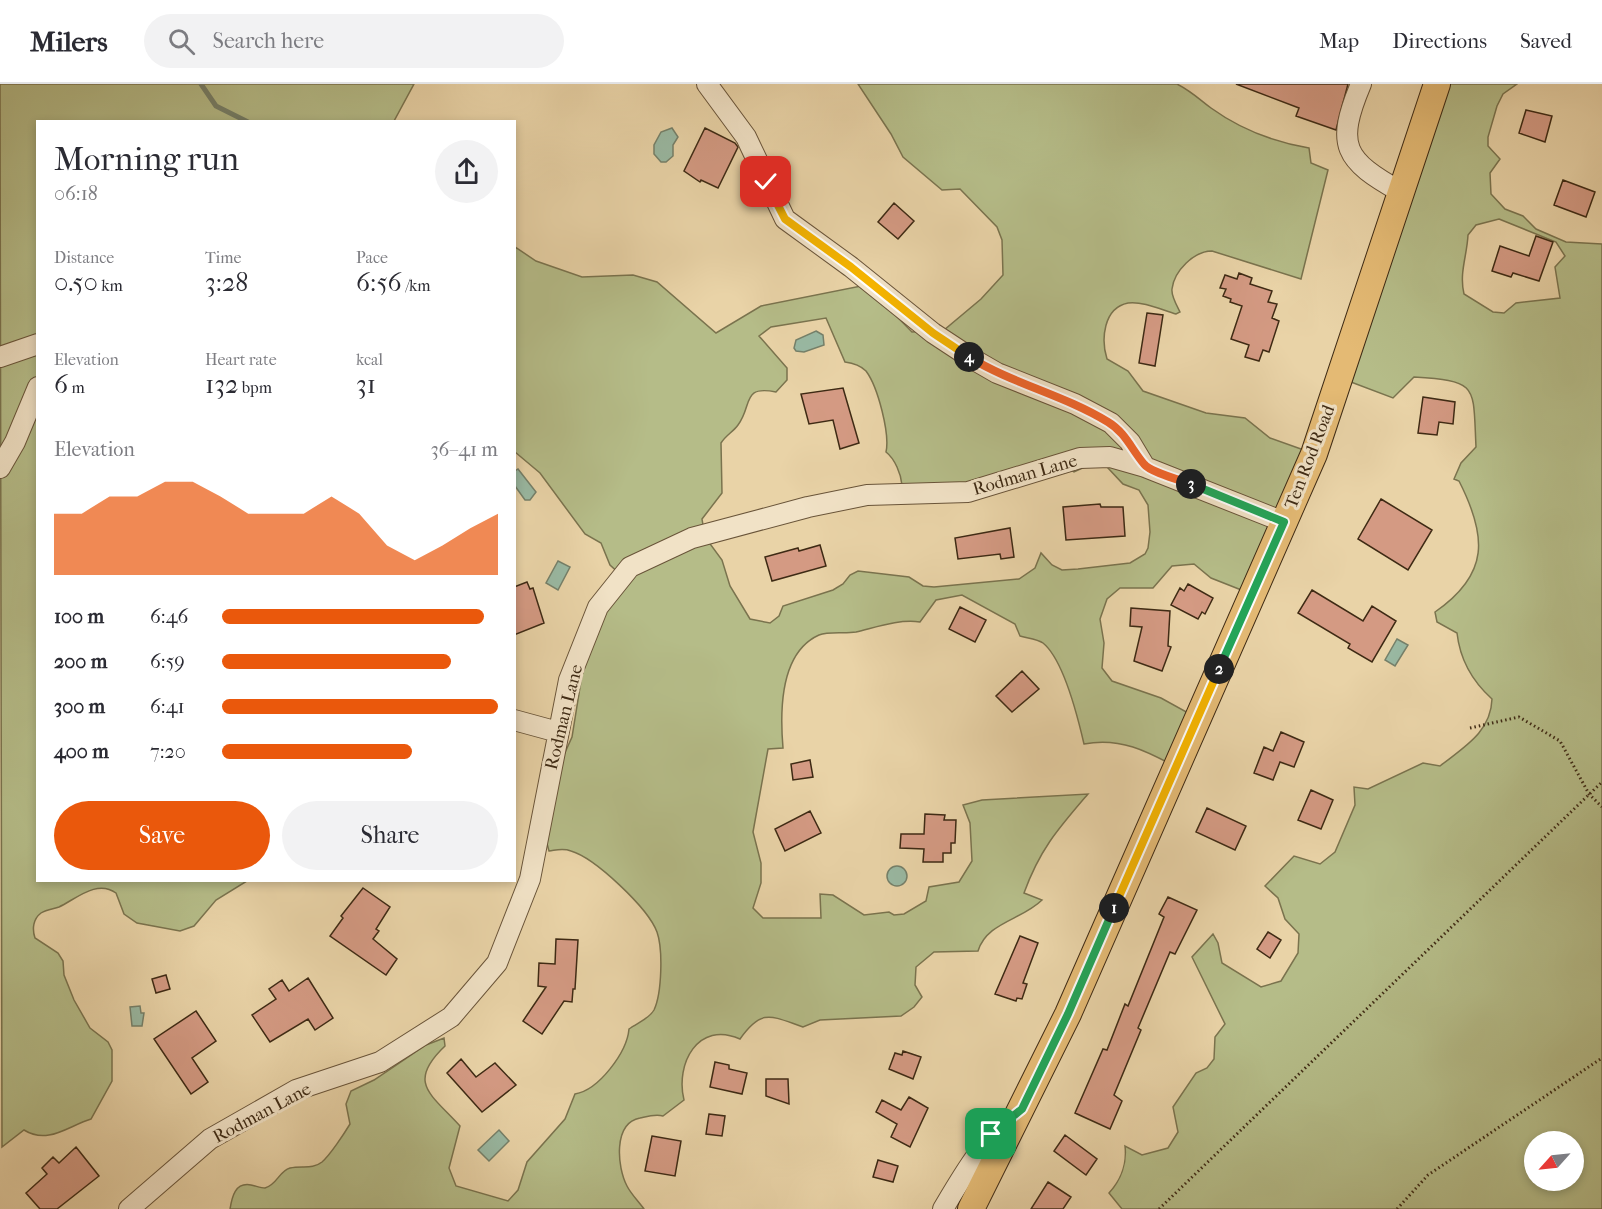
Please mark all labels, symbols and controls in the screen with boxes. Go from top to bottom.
search box [144,14,564,68]
text: Milers [30,25,108,58]
icon: search [165,25,198,58]
text: Search here [213,28,324,54]
text: Map [1319,29,1359,53]
text: Directions [1392,29,1487,53]
text: Saved [1520,29,1572,53]
text: Morning run [54,140,239,179]
button: share [435,140,498,203]
pin [740,156,791,207]
icon: check [749,165,782,198]
text: 06:18 [54,182,98,205]
text: Distance [54,248,114,267]
text: Time [205,248,241,267]
text: Pace [356,248,388,267]
text: 0.50 [54,267,98,298]
text: 3:28 [205,267,248,298]
text: 6:56 [356,267,402,298]
text: km [98,276,123,295]
text: /km [402,276,431,295]
pin: 4 [954,342,984,372]
text: 4 [964,347,974,366]
text: Elevation [54,350,119,369]
text: Heart rate [205,350,277,369]
text: kcal [356,350,383,369]
text: 6 [54,369,68,400]
text: 132 [205,369,238,400]
text: 31 [356,369,376,400]
text: m [68,378,85,397]
text: bpm [238,378,272,397]
street label: Ten Rod Road [1281,402,1339,512]
text: Elevation [54,438,135,461]
text: 36–41 m [430,438,498,461]
street label: Rodman Lane [970,450,1080,500]
pin: 3 [1176,469,1206,499]
text: 3 [1188,474,1194,493]
text: 100 m [54,605,104,628]
text: 6:46 [150,605,188,628]
text: 200 m [54,650,107,673]
text: 6:59 [150,650,185,673]
pin: 2 [1204,654,1234,684]
text: 2 [1215,659,1223,678]
street label: Rodman Lane [541,662,587,772]
text: 300 m [54,695,105,718]
text: 6:41 [150,695,185,718]
text: 400 m [54,740,109,763]
text: 7:20 [150,740,186,763]
button: Save [54,801,270,870]
button: Share [282,801,498,870]
pin: 1 [1099,893,1129,923]
text: 1 [1111,898,1117,917]
street label: Rodman Lane [209,1078,315,1148]
pin [965,1108,1016,1159]
icon: arrive [974,1117,1007,1150]
north arrow [1524,1131,1584,1191]
map controls [1524,1131,1584,1191]

